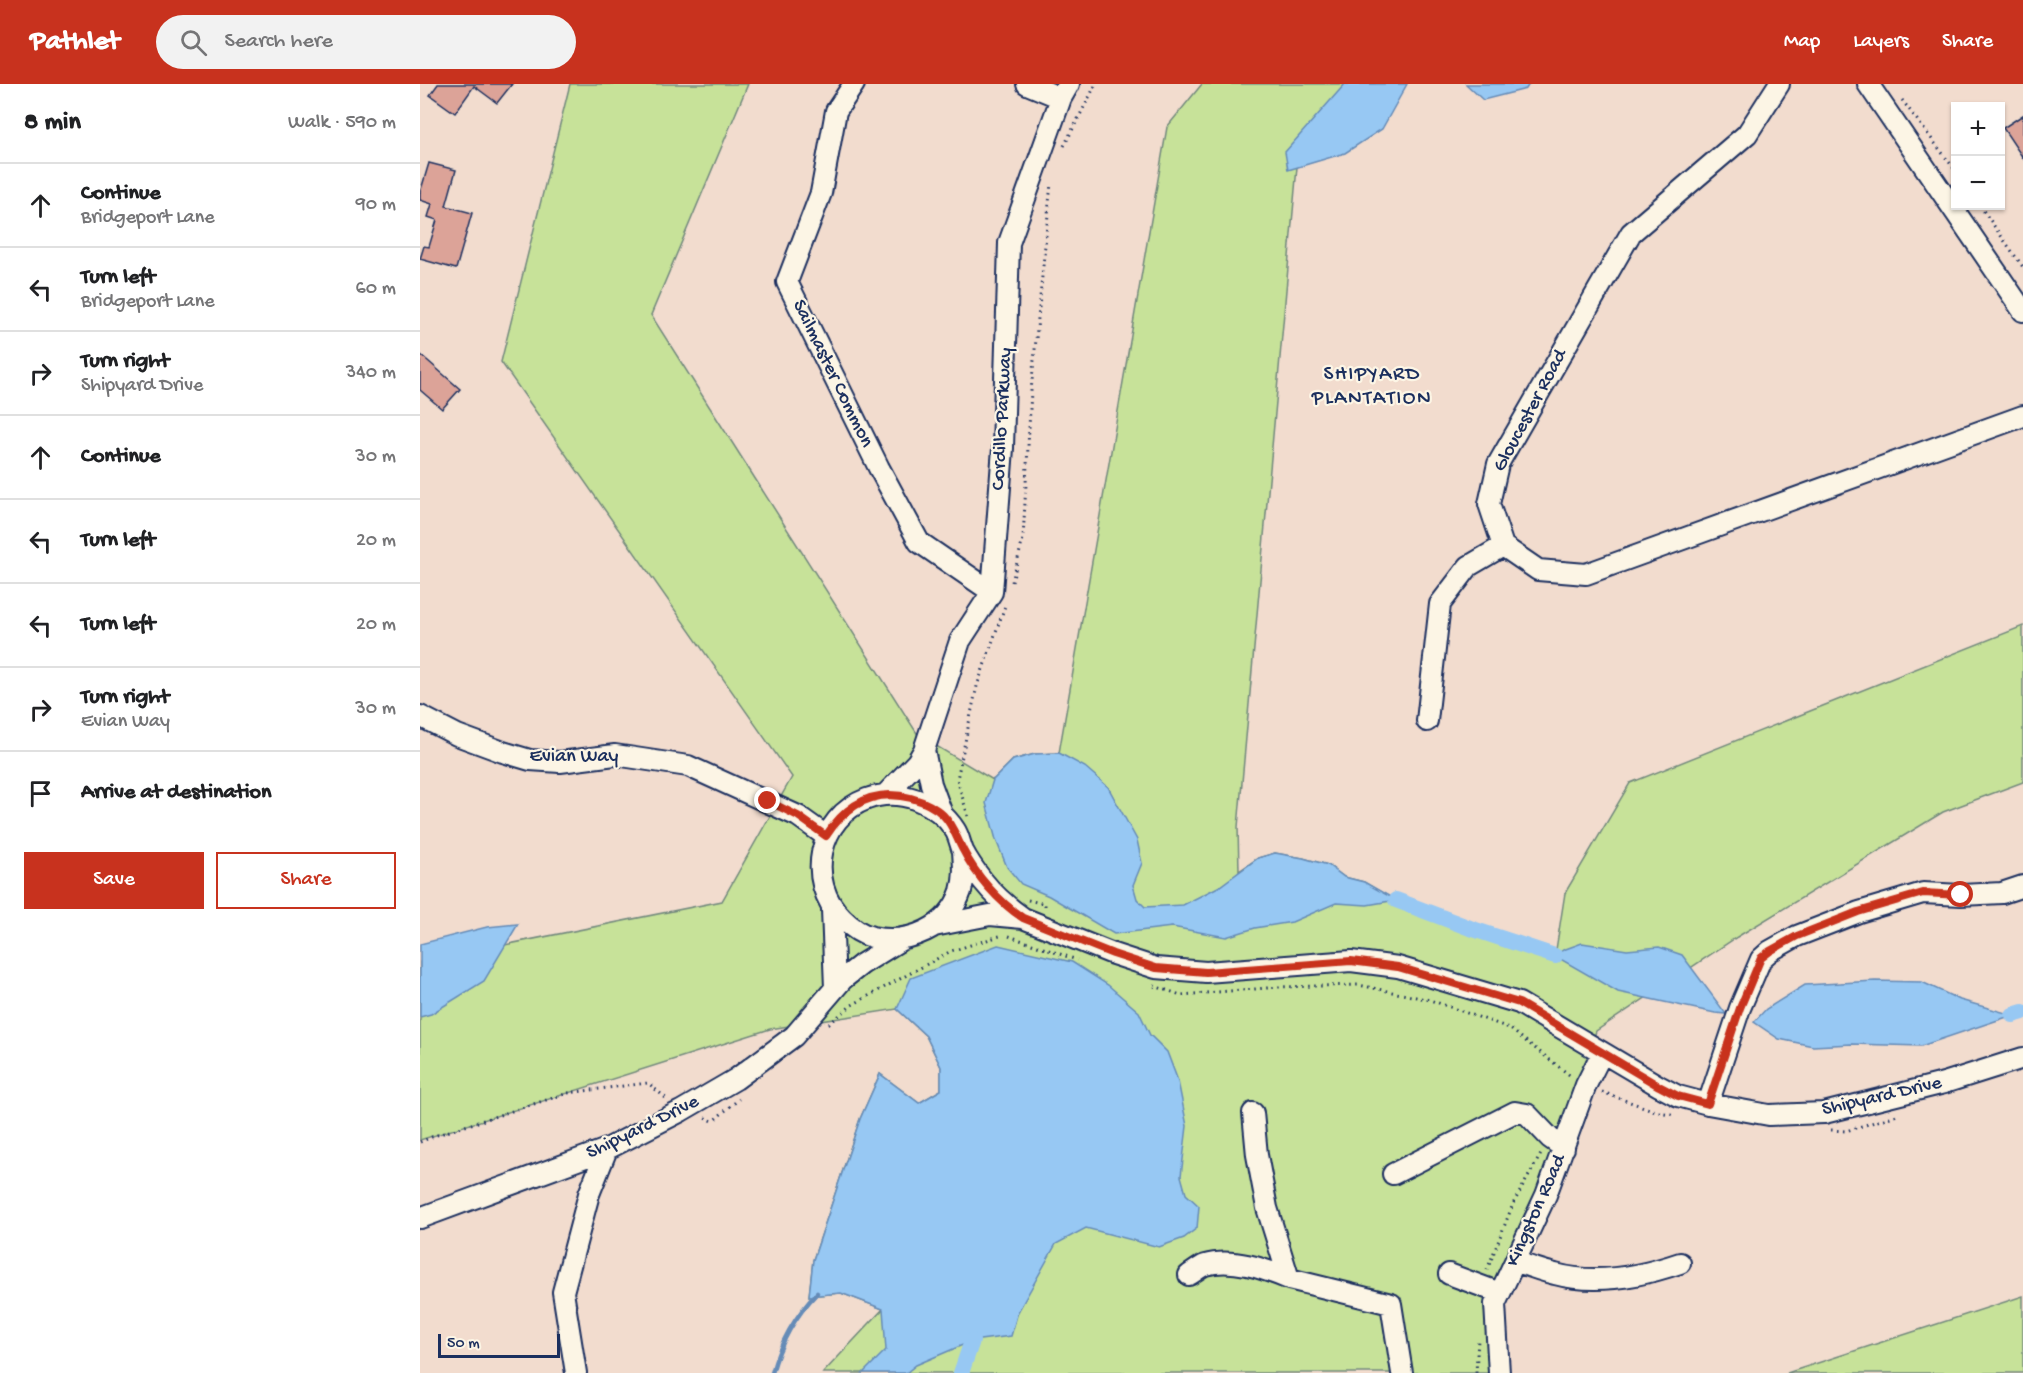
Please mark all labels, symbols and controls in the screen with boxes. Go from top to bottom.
search box [156,15,576,69]
text: Pathlet [30,26,120,59]
icon: search [177,26,210,59]
text: Search here [225,29,333,55]
text: Map [1784,30,1820,55]
text: Layers [1853,30,1909,55]
text: Share [1942,30,1993,55]
map controls [1951,102,2005,210]
button: + [1951,102,2005,156]
text: 8 min [24,108,81,139]
text: Walk · 590 m [288,112,396,135]
button: − [1951,156,2005,210]
text: Continue [81,181,161,207]
icon: ahead [24,189,57,222]
text: 90 m [356,194,396,217]
text: Bridgeport Lane [81,207,215,230]
text: Turn left [81,265,155,291]
icon: left [24,273,57,306]
text: 60 m [356,278,396,301]
text: Bridgeport Lane [81,291,215,314]
street label: Sailmaster Common [786,296,878,452]
street label: Gloucester Road [1489,344,1574,476]
street label: Cordillo Parkway [988,347,1018,491]
text: Turn right [81,349,169,375]
icon: right [24,357,57,390]
text: 340 m [346,362,396,385]
district label: SHIPYARD PLANTATION [1311,363,1432,412]
text: Shipyard Drive [81,375,203,398]
icon: ahead [24,441,57,474]
text: Continue [81,444,161,470]
text: 30 m [355,446,396,469]
icon: left [24,525,57,558]
text: Turn left [81,528,155,554]
text: 20 m [356,530,396,553]
icon: left [24,609,57,642]
text: Turn left [81,612,155,638]
text: 20 m [356,614,396,637]
text: Turn right [81,685,169,711]
icon: right [24,693,57,726]
text: 30 m [355,698,396,721]
text: Evian Way [81,711,170,734]
street label: Evian Way [530,746,619,769]
icon: arrive [24,777,57,810]
text: Arrive at destination [81,780,271,806]
route end [754,787,780,813]
button: Save [24,852,204,909]
button: Share [216,852,396,909]
route start [1947,881,1973,907]
street label: Shipyard Drive [1820,1072,1945,1122]
street label: Shipyard Drive [583,1091,704,1165]
street label: Kingston Road [1502,1149,1573,1271]
scale bar [438,1331,560,1358]
text: 50 m [447,1335,480,1354]

